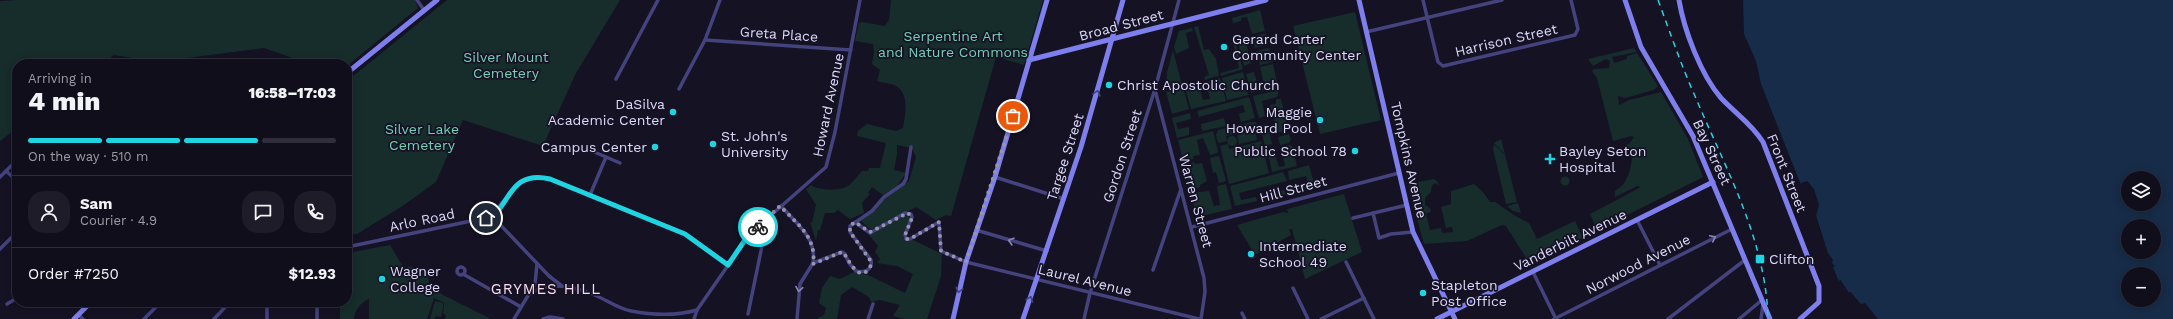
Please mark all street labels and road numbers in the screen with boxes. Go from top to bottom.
street label: Broad Street [1077,6,1165,44]
street label: Harrison Street [1453,20,1559,60]
street label: Greta Place [739,23,819,45]
street label: Howard Avenue [809,52,847,158]
street label: Tompkins Avenue [1388,100,1430,220]
street label: Gordon Street [1099,107,1145,205]
street label: Targee Street [1043,111,1087,203]
street label: Bay Street [1690,117,1734,187]
street label: Front Street [1764,131,1810,215]
street label: Warren Street [1176,153,1216,249]
street label: Hill Street [1258,172,1329,206]
street label: Arlo Road [388,205,456,235]
street label: Vanderbilt Avenue [1511,206,1629,274]
street label: Norwood Avenue [1583,231,1693,297]
street label: Laurel Avenue [1036,261,1134,299]

